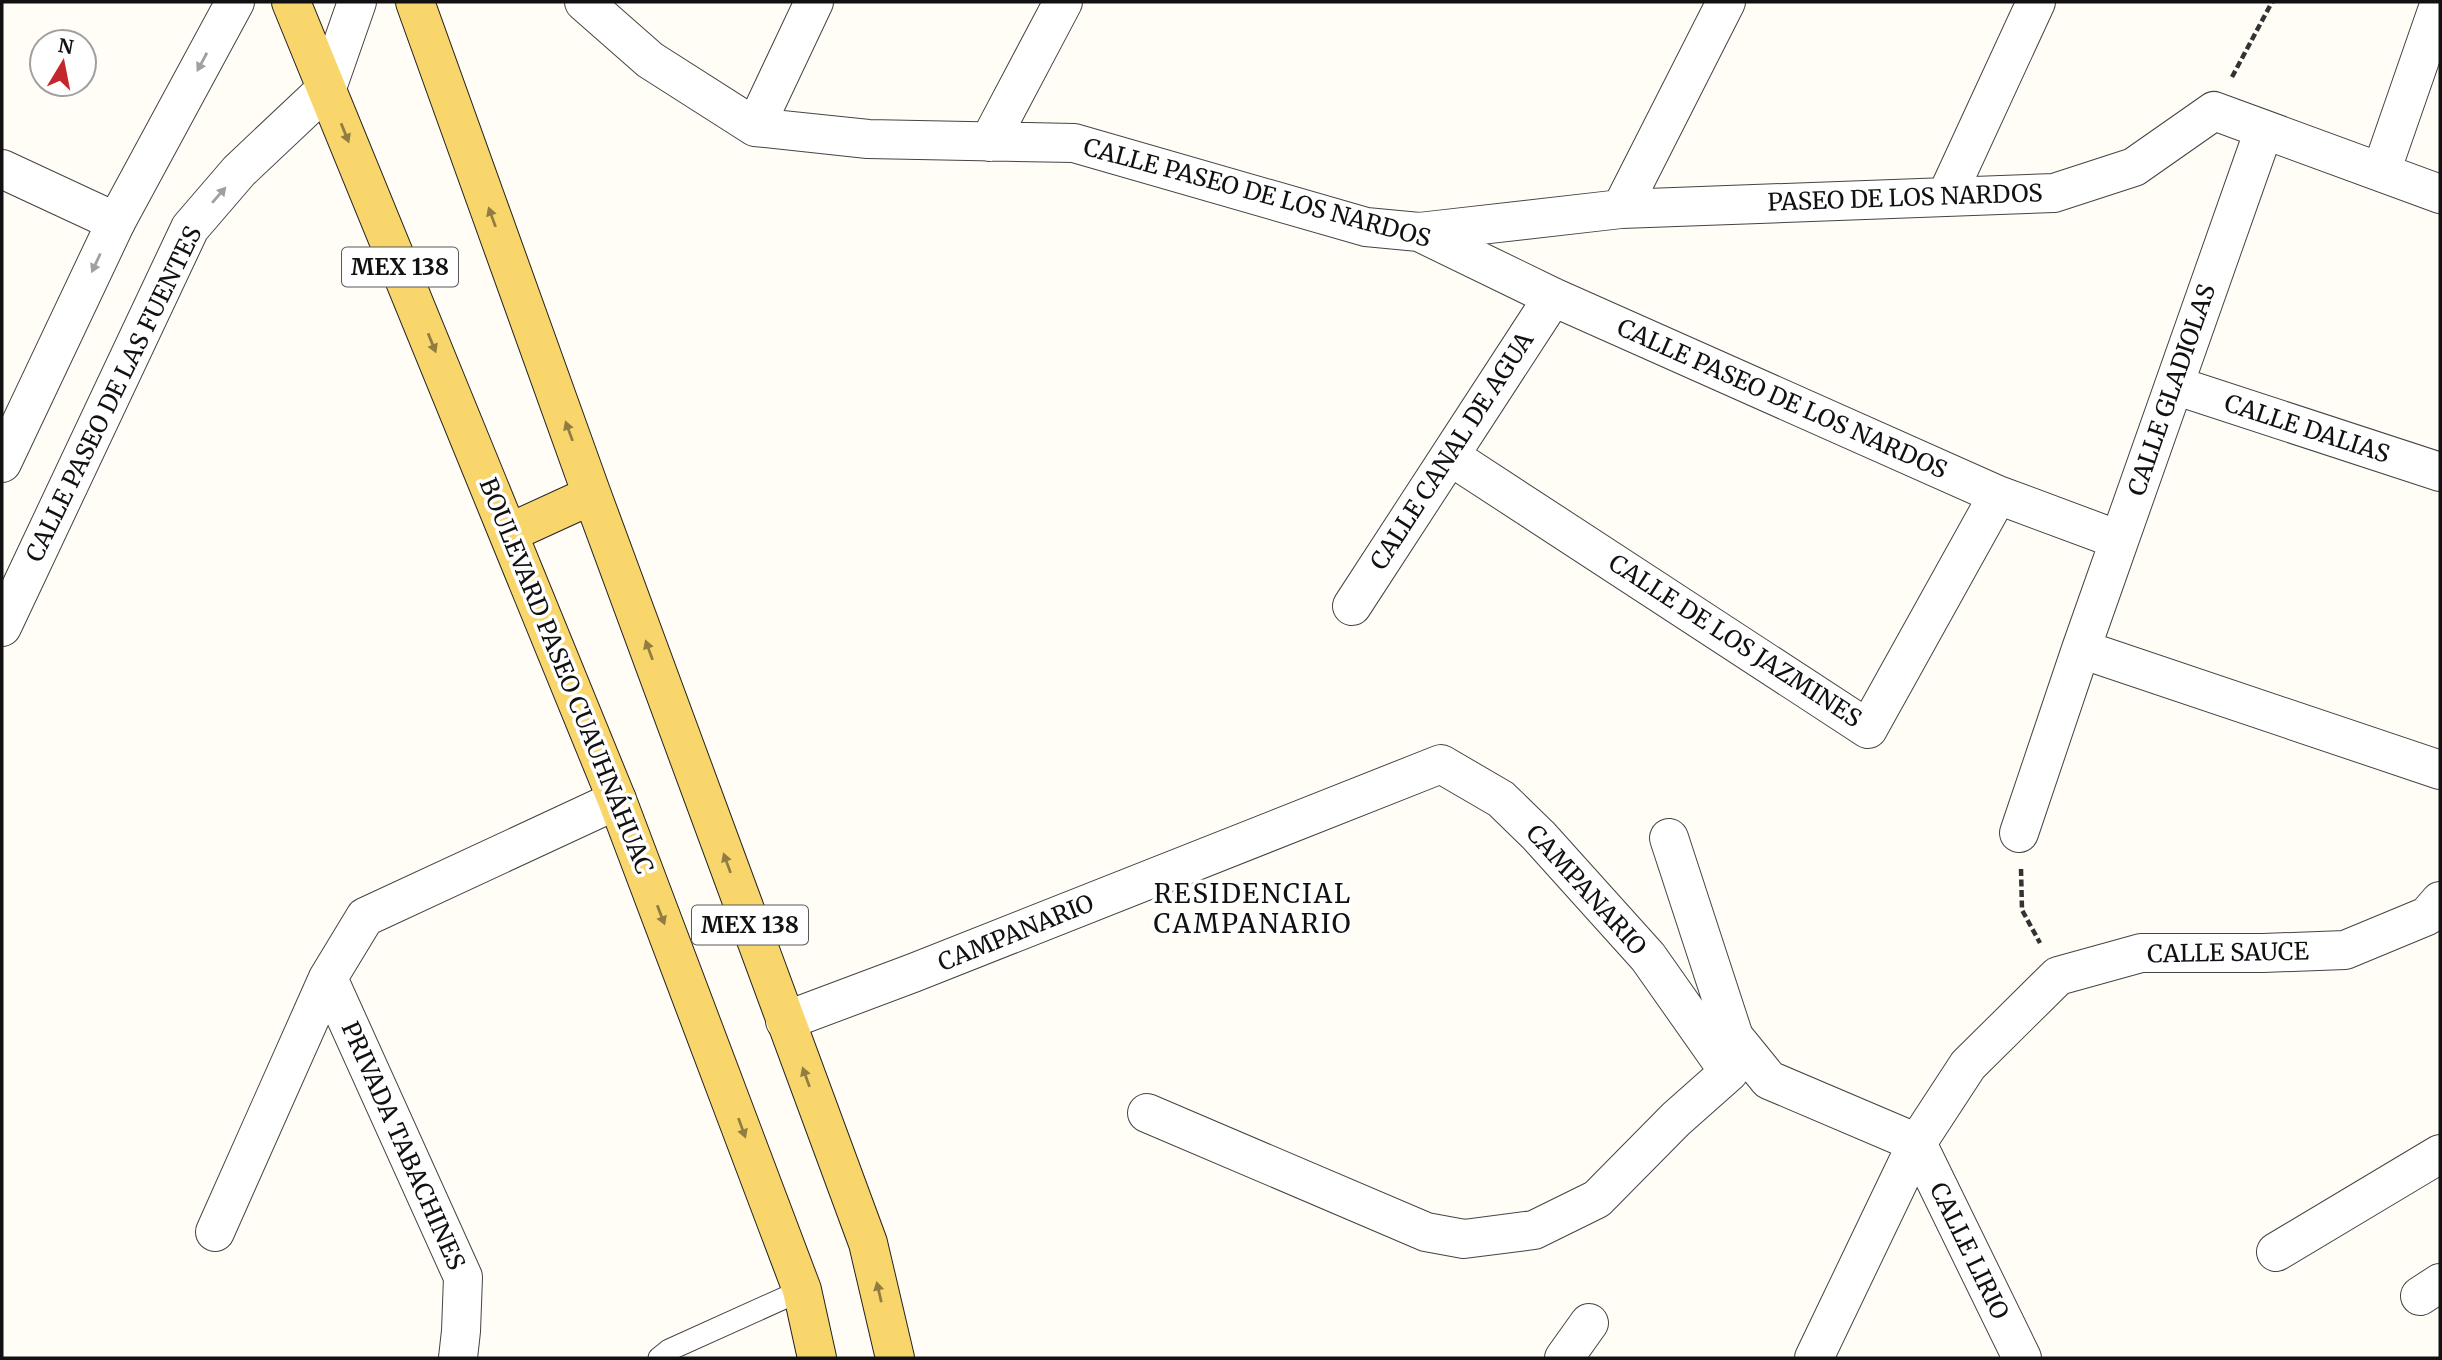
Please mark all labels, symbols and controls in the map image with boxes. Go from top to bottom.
north arrow [28,28,98,98]
text: N [56,33,75,59]
one-way arrow [197,52,208,72]
one-way arrow [340,122,351,143]
street label: CALLE PASEO DE LOS NARDOS [1080,131,1434,254]
street label: PASEO DE LOS NARDOS [1767,177,2043,218]
one-way arrow [211,187,226,204]
one-way arrow [486,206,497,227]
street label: CALLE PASEO DE LAS FUENTES [19,221,209,567]
road number: MEX 138 [342,248,458,286]
one-way arrow [91,253,102,273]
street label: CALLE GLADIOLAS [2121,280,2222,500]
street label: CALLE PASEO DE LOS NARDOS [1612,312,1952,486]
street label: CALLE CANAL DE AGUA [1363,325,1541,576]
one-way arrow [426,333,437,354]
street label: CALLE DALIAS [2221,387,2394,470]
one-way arrow [563,420,574,441]
street label: BOULEVARD PASEO CUAUHNÁHUAC [473,473,660,878]
street label: CALLE DE LOS JAZMINES [1603,547,1868,734]
one-way arrow [643,639,654,660]
street label: CAMPANARIO [1520,818,1653,961]
one-way arrow [721,853,732,874]
district label: RESIDENCIAL CAMPANARIO [1153,877,1353,940]
street label: CAMPANARIO [933,887,1098,978]
one-way arrow [655,905,666,926]
road number: MEX 138 [692,906,808,944]
street label: CALLE SAUCE [2147,936,2310,969]
street label: PRIVADA TABACHINES [335,1017,472,1275]
one-way arrow [801,1066,812,1087]
one-way arrow [737,1117,748,1138]
street label: CALLE LIRIO [1923,1177,2016,1324]
one-way arrow [873,1281,884,1303]

